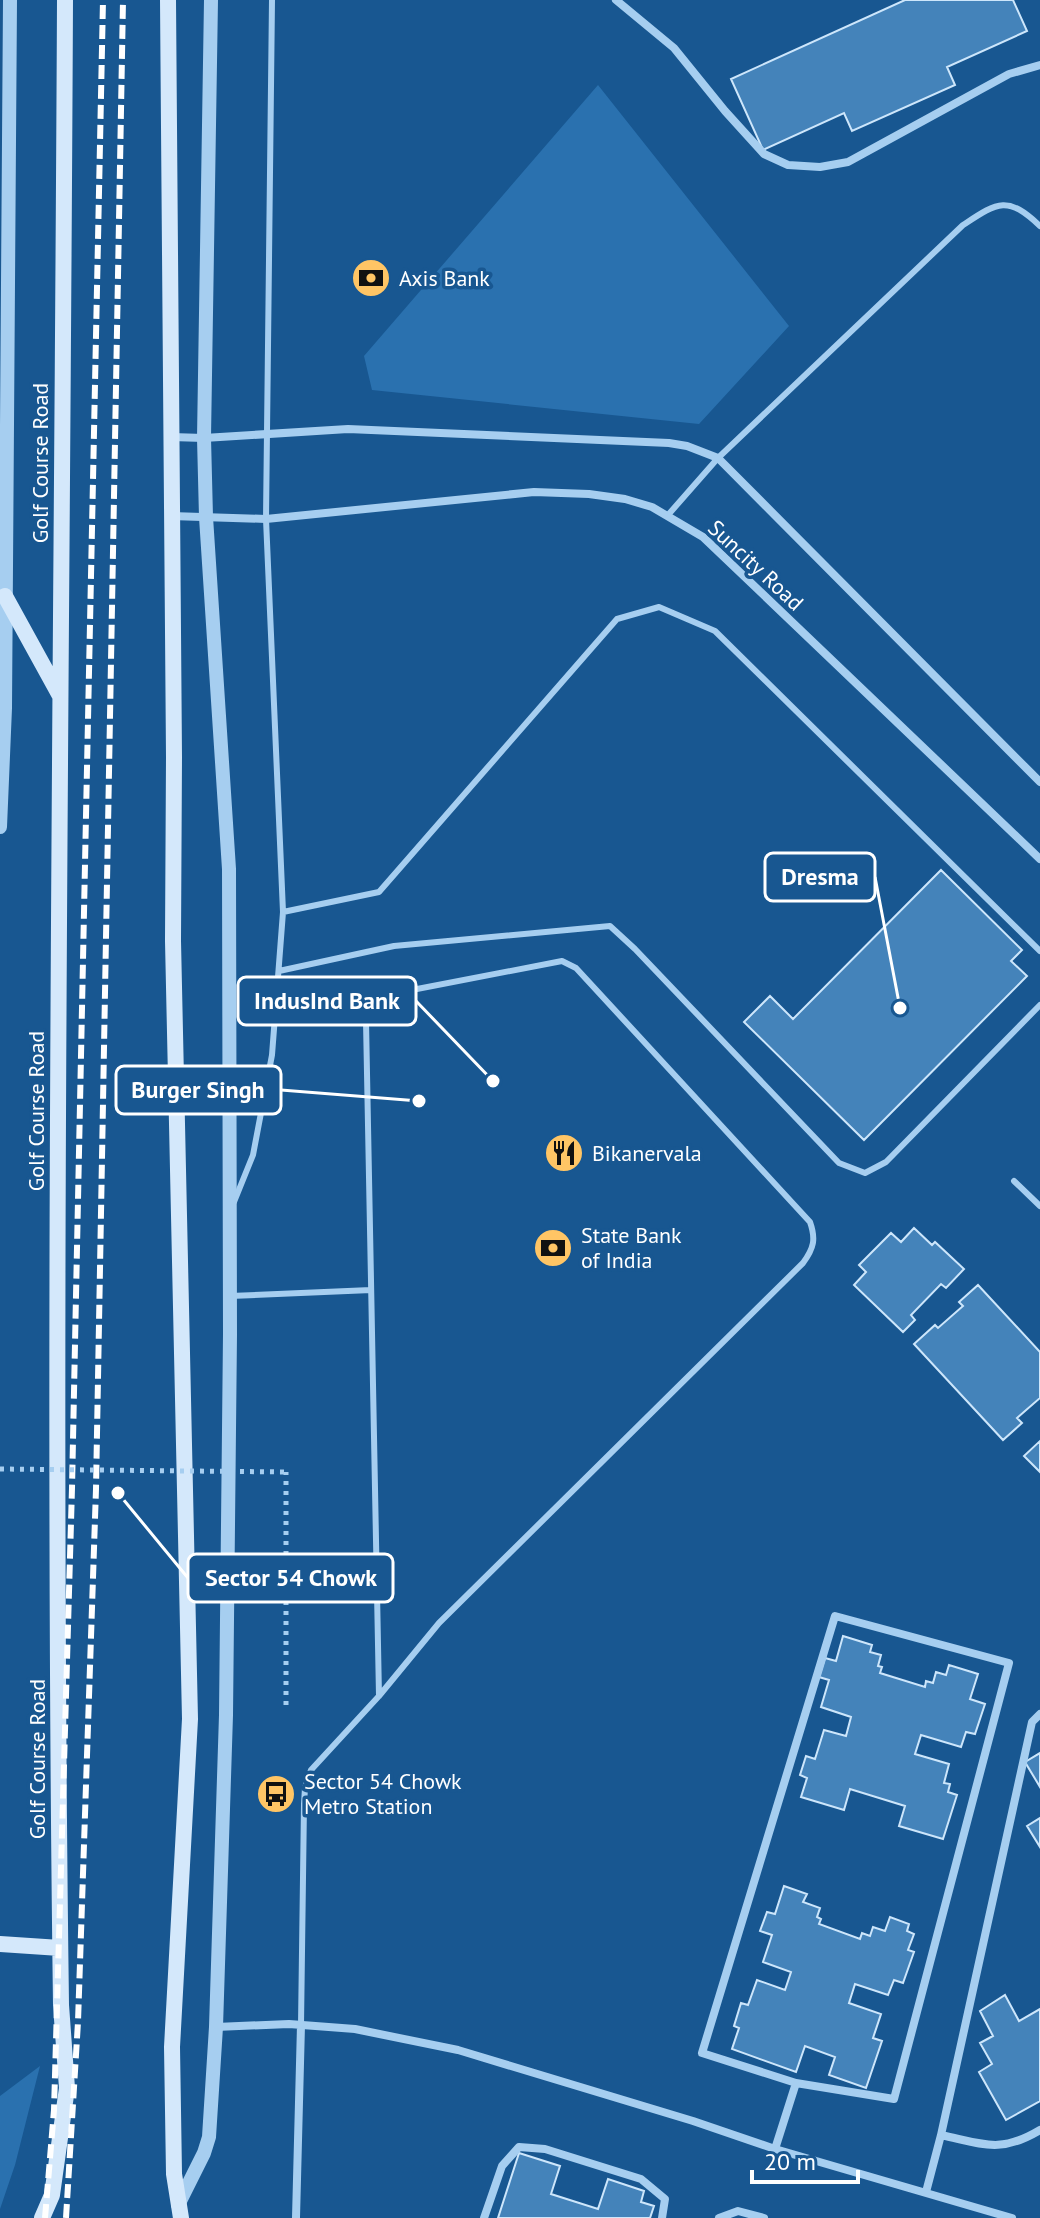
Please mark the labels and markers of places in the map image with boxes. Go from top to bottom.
bank icon: Axis Bank [350,257,392,299]
place label: Axis Bank [399,264,490,292]
callout: Dresma [765,853,875,901]
callout: IndusInd Bank [238,977,416,1025]
callout: Burger Singh [116,1066,281,1114]
restaurant icon: Bikanervala [543,1132,585,1174]
place label: Bikanervala [592,1139,702,1167]
place label: State Bank of India [581,1221,682,1274]
bank icon: State Bank of India [532,1227,574,1269]
callout: Sector 54 Chowk [188,1554,393,1602]
place label: Sector 54 Chowk Metro Station [304,1767,462,1820]
bus stop icon: Sector 54 Chowk Metro Station [255,1773,297,1815]

